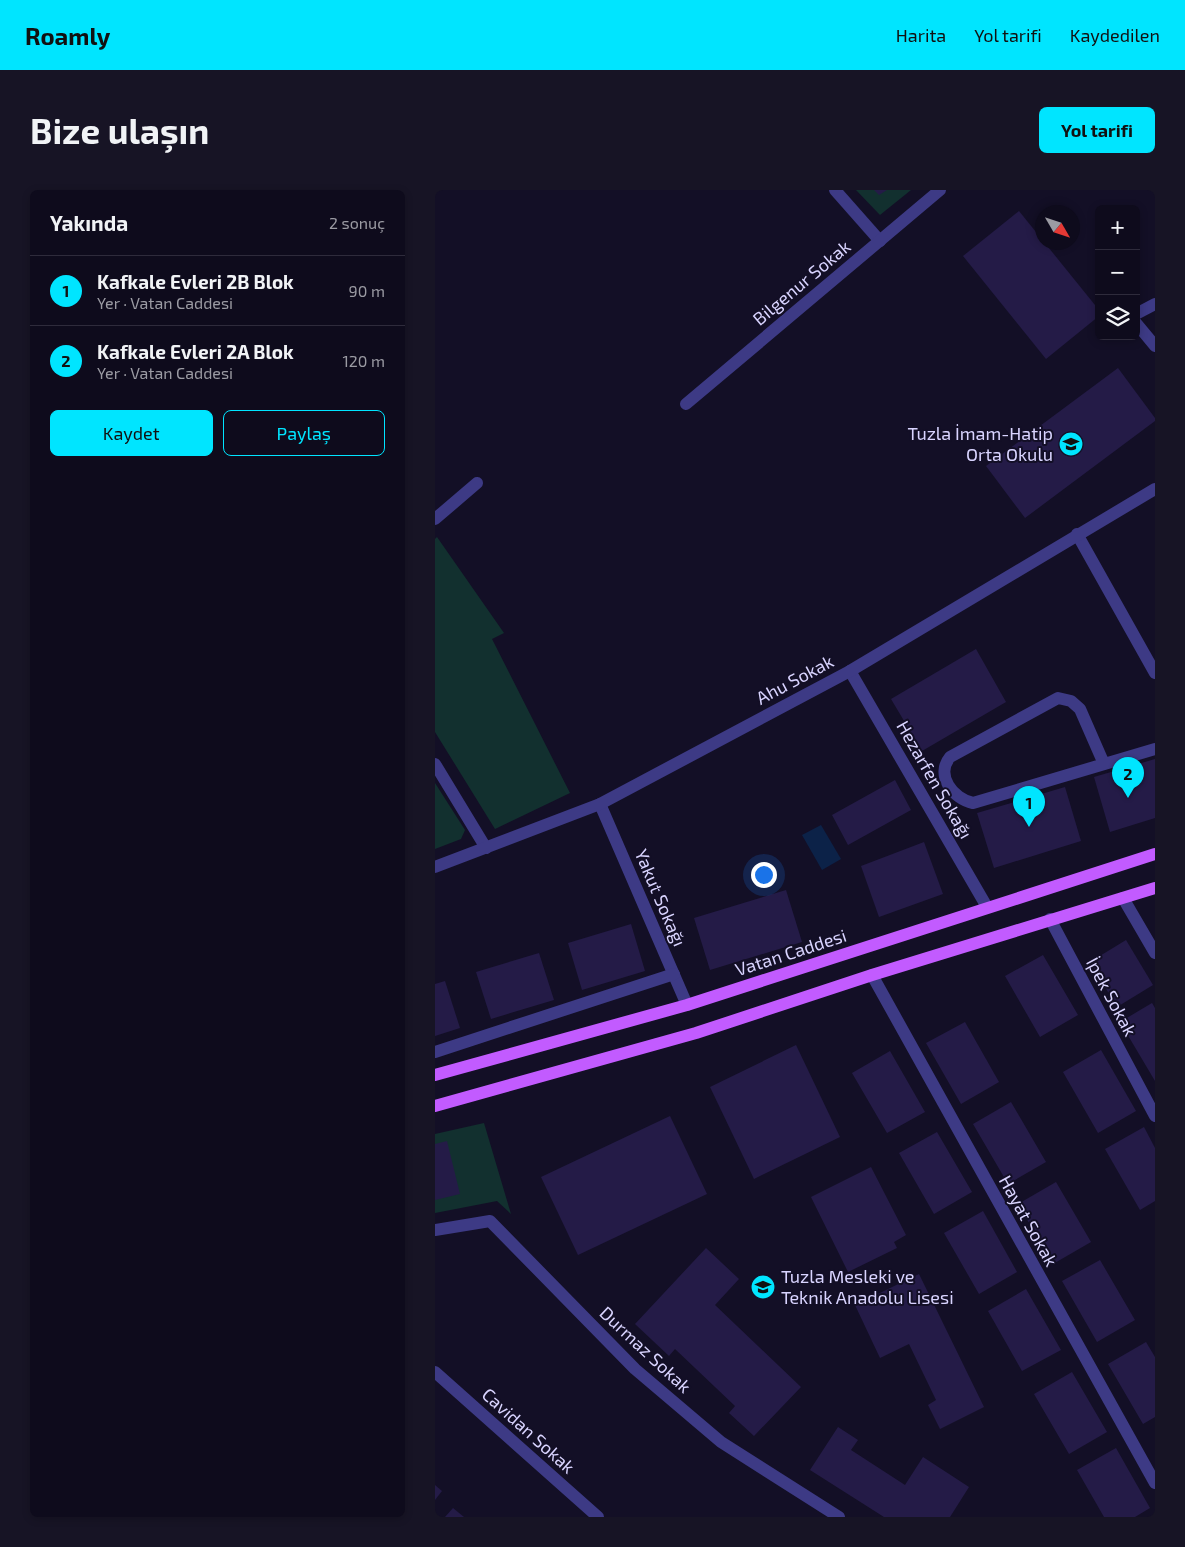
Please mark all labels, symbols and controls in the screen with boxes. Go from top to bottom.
text: Roamly [25,21,110,50]
text: Harita [896,24,946,46]
text: Yol tarifi [974,24,1042,46]
text: Kaydedilen [1070,24,1160,46]
button: Yol tarifi [1039,107,1155,153]
text: Bize ulaşın [30,109,209,151]
north arrow [1035,205,1080,250]
map controls [1095,205,1140,340]
button: + [1095,205,1140,250]
text: Yakında [50,210,128,235]
text: 2 sonuç [329,213,385,232]
street label: Bilgenur Sokak [748,235,855,329]
button: − [1095,250,1140,295]
text: Kafkale Evleri 2B Blok [97,270,294,293]
text: 1 [63,281,69,300]
text: 90 m [349,281,385,300]
text: Yer · Vatan Caddesi [97,293,233,312]
button: layers [1095,295,1140,340]
text: Kafkale Evleri 2A Blok [97,340,294,363]
text: 2 [61,351,71,370]
text: 120 m [342,351,385,370]
text: Yer · Vatan Caddesi [97,363,233,382]
button: Kaydet [50,410,213,456]
button: Paylaş [223,410,385,456]
place label: Tuzla İmam-Hatip Orta Okulu [908,422,1053,465]
school or university icon: Tuzla İmam-Hatip Orta Okulu [1058,431,1084,457]
street label: Ahu Sokak [752,650,837,709]
street label: Hezarfen Sokağı [892,717,978,842]
pin: 2 [1112,757,1144,798]
pin: 1 [1013,786,1045,827]
street label: Yakut Sokağı [631,846,691,949]
your location [751,862,777,888]
street label: Vatan Caddesi [732,924,849,980]
street label: İpek Sokak [1082,953,1142,1040]
street label: Hayat Sokak [995,1171,1063,1270]
place label: Tuzla Mesleki ve Teknik Anadolu Lisesi [781,1265,954,1308]
school or university icon: Tuzla Mesleki ve Teknik Anadolu Lisesi [750,1274,776,1300]
street label: Durmaz Sokak [595,1301,696,1397]
street label: Cavidan Sokak [478,1383,580,1478]

